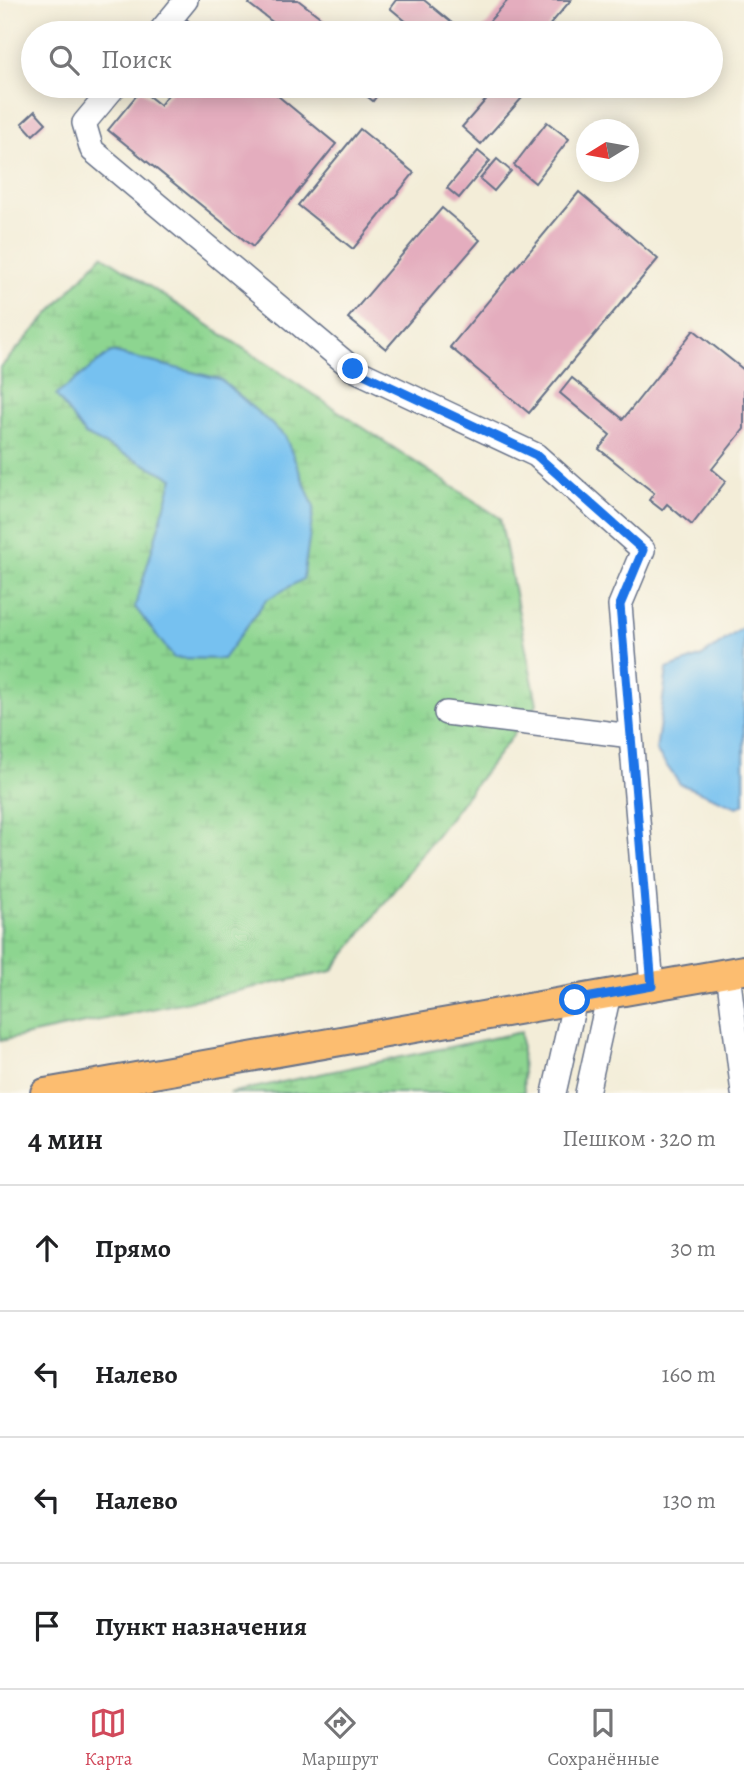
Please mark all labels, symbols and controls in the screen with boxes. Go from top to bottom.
search box [21,21,723,98]
icon: search [45,41,83,79]
text: Поиск [101,42,172,77]
north arrow [576,119,639,182]
route end [337,353,368,384]
route start [559,984,590,1015]
text: 4 мин [28,1119,103,1159]
text: Пешком · 320 m [562,1123,716,1154]
icon: ahead [28,1229,66,1267]
text: Прямо [95,1231,171,1266]
text: 30 m [670,1233,716,1264]
icon: left [28,1355,66,1393]
text: Налево [95,1357,178,1392]
text: 160 m [662,1359,716,1390]
icon: left [28,1481,66,1519]
text: Налево [95,1483,178,1518]
text: 130 m [663,1485,716,1516]
icon: arrive [28,1607,66,1645]
text: Пункт назначения [95,1609,307,1644]
tab: Карта [85,1704,132,1772]
tab: Маршрут [301,1704,378,1772]
tab: Сохранённые [547,1704,659,1772]

